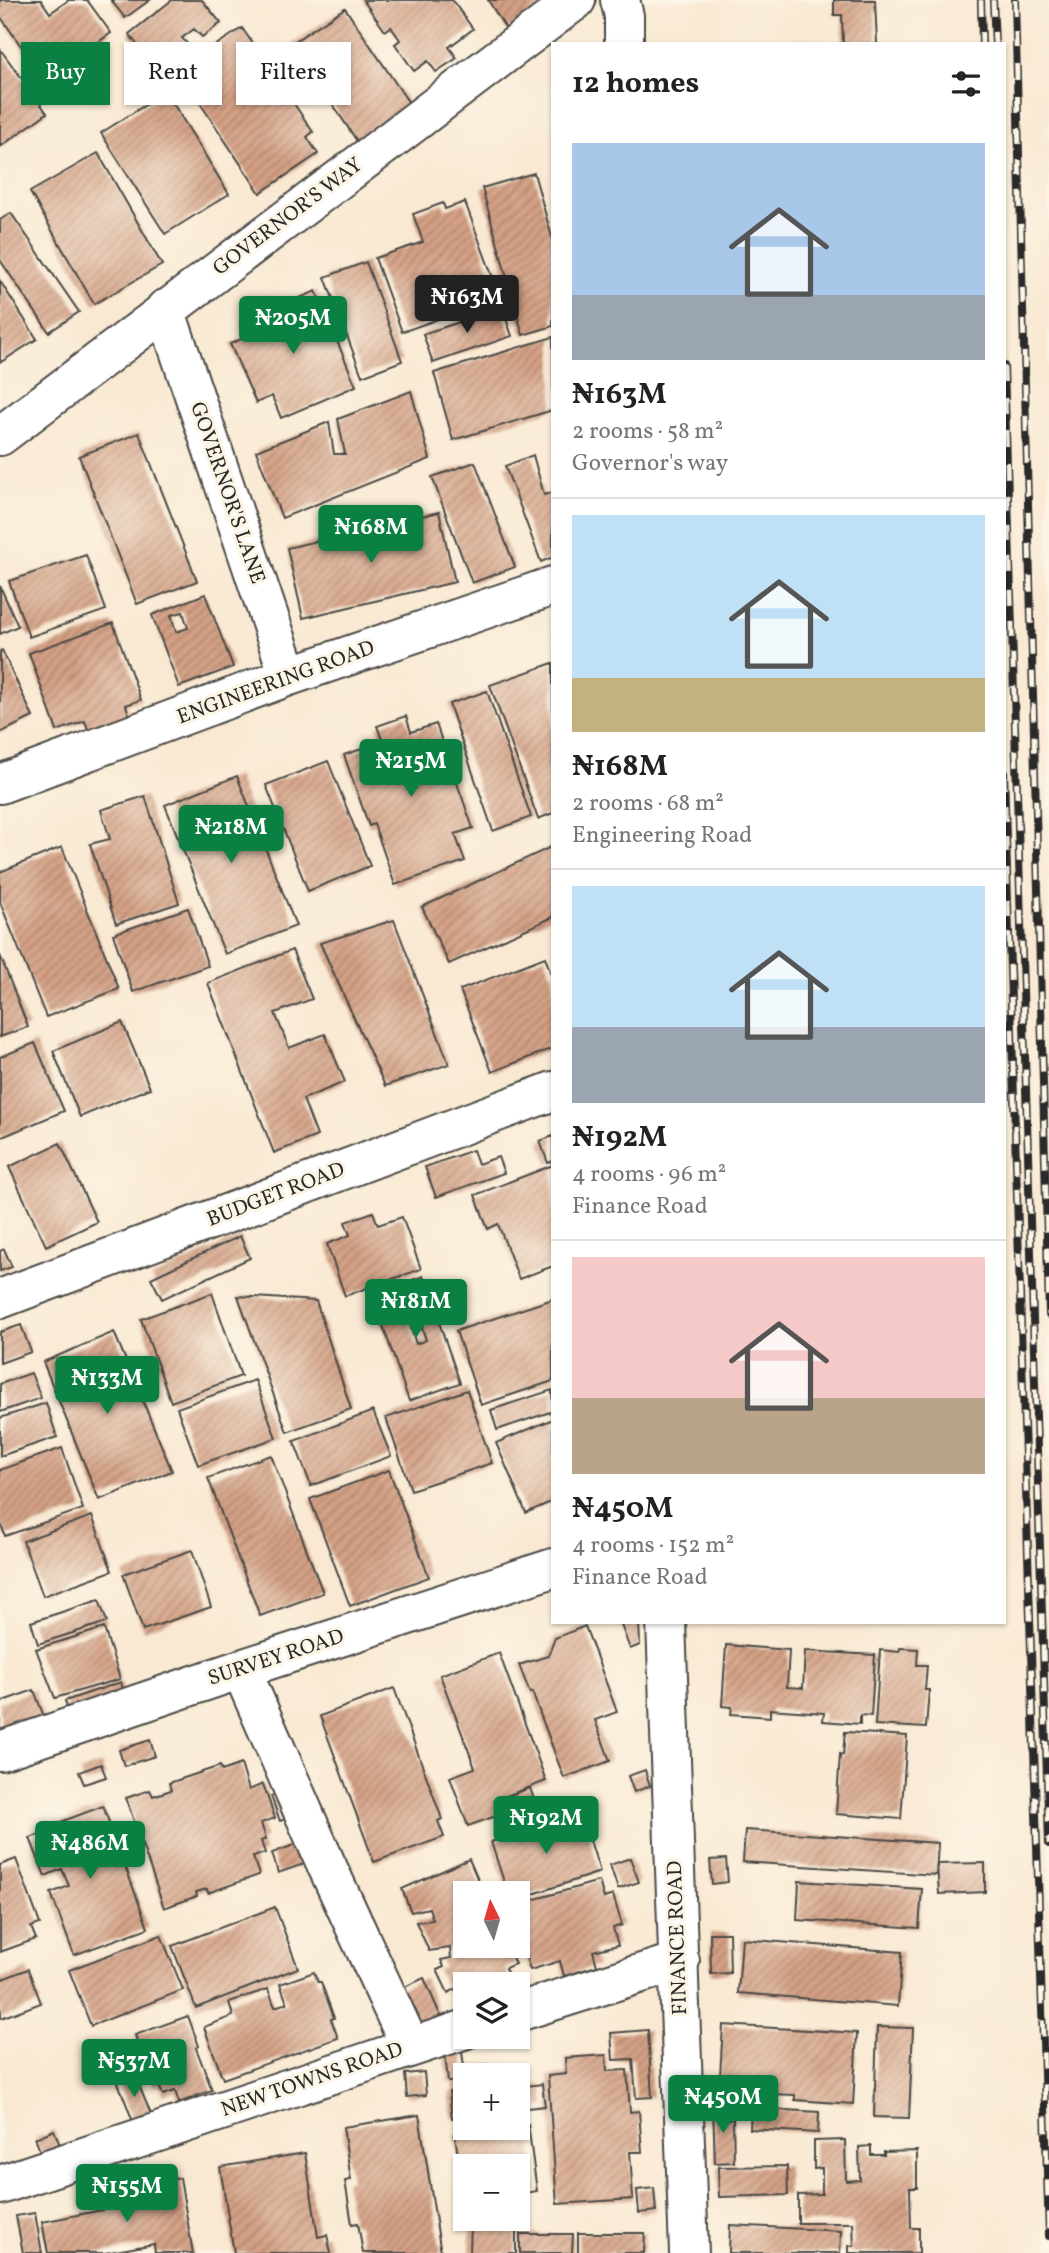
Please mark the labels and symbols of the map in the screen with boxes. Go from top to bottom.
street label: GOVERNOR'S WAY [207,151,369,283]
pin: ₦163M [418,276,516,335]
pin: ₦205M [244,296,342,356]
street label: GOVERNOR'S LANE [182,398,272,588]
pin: ₦168M [322,505,420,565]
street label: ENGINEERING ROAD [173,634,379,732]
pin: ₦215M [362,740,460,799]
pin: ₦218M [182,806,280,865]
street label: BUDGET ROAD [203,1155,349,1235]
pin: ₦181M [367,1280,465,1339]
pin: ₦133M [58,1356,156,1416]
street label: SURVEY ROAD [204,1622,348,1694]
pin: ₦192M [497,1797,595,1856]
pin: ₦486M [41,1822,139,1881]
street label: FINANCE ROAD [661,1860,695,2016]
north arrow [453,1881,530,1958]
street label: NEW TOWNS ROAD [217,2035,407,2125]
pin: ₦537M [85,2039,183,2099]
pin: ₦450M [674,2076,772,2135]
pin: ₦155M [78,2164,176,2224]

